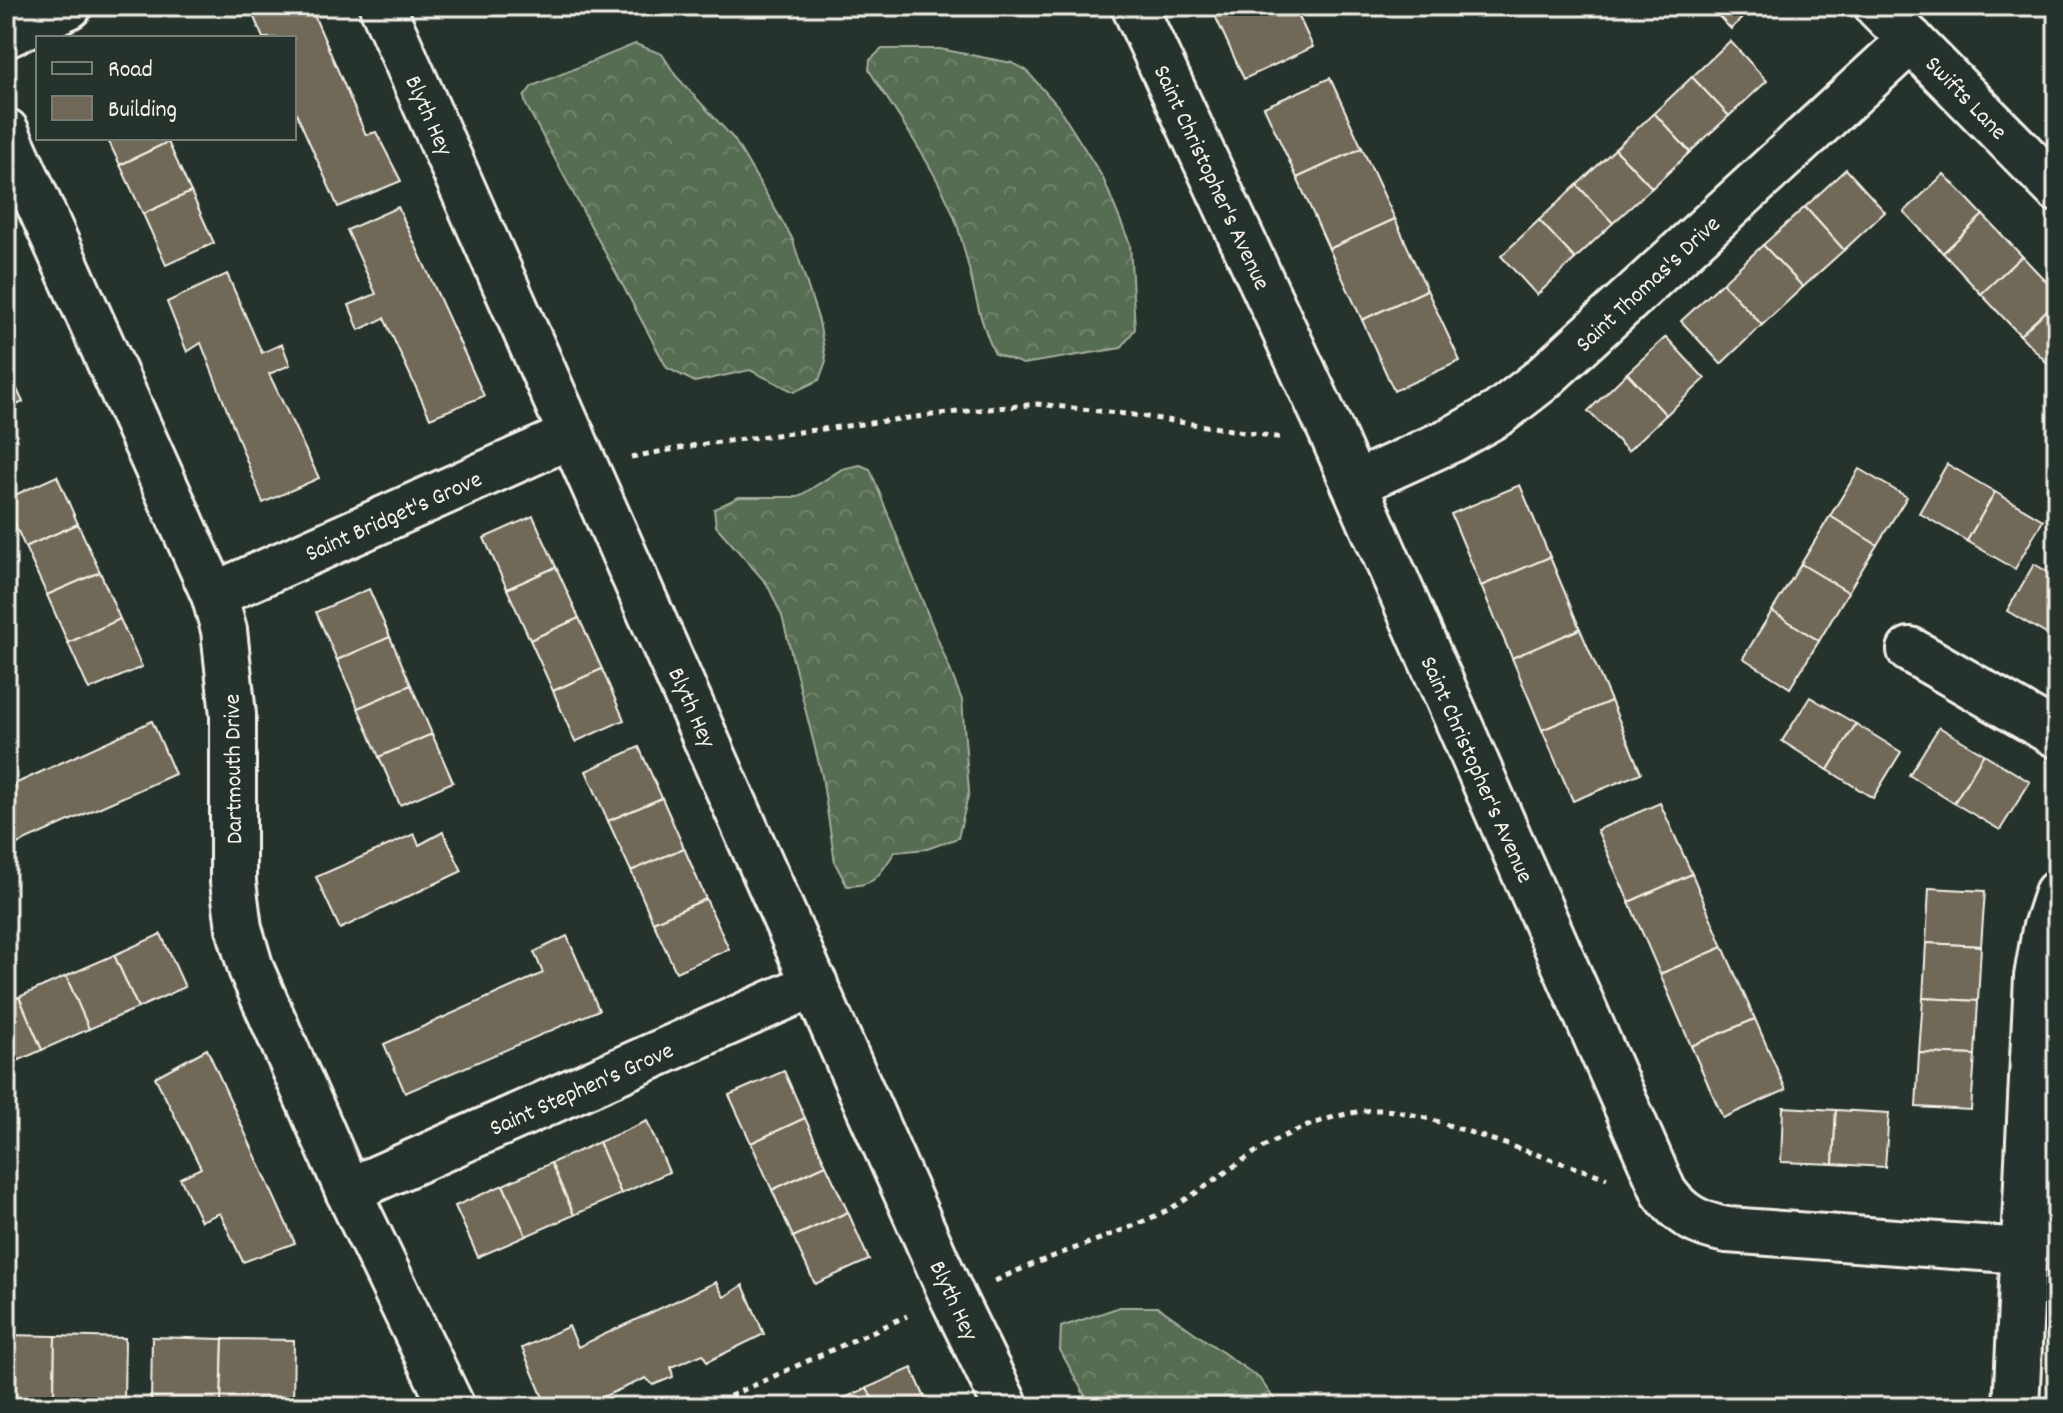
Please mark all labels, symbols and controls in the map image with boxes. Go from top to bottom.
legend [36,36,296,140]
street label: Swifts Lane [1916,49,2014,149]
text: Road [108,54,153,88]
street label: Saint Christopher's Avenue [1143,60,1277,296]
street label: Blyth Hey [394,71,461,163]
text: Building [108,94,177,128]
street label: Saint Thomas's Drive [1569,209,1729,362]
street label: Saint Bridget's Grove [300,464,488,572]
street label: Saint Christopher's Avenue [1410,651,1541,889]
street label: Blyth Hey [657,663,724,755]
street label: Dartmouth Drive [217,693,253,844]
street label: Saint Stephen's Grove [485,1035,680,1147]
street label: Blyth Hey [919,1256,986,1348]

